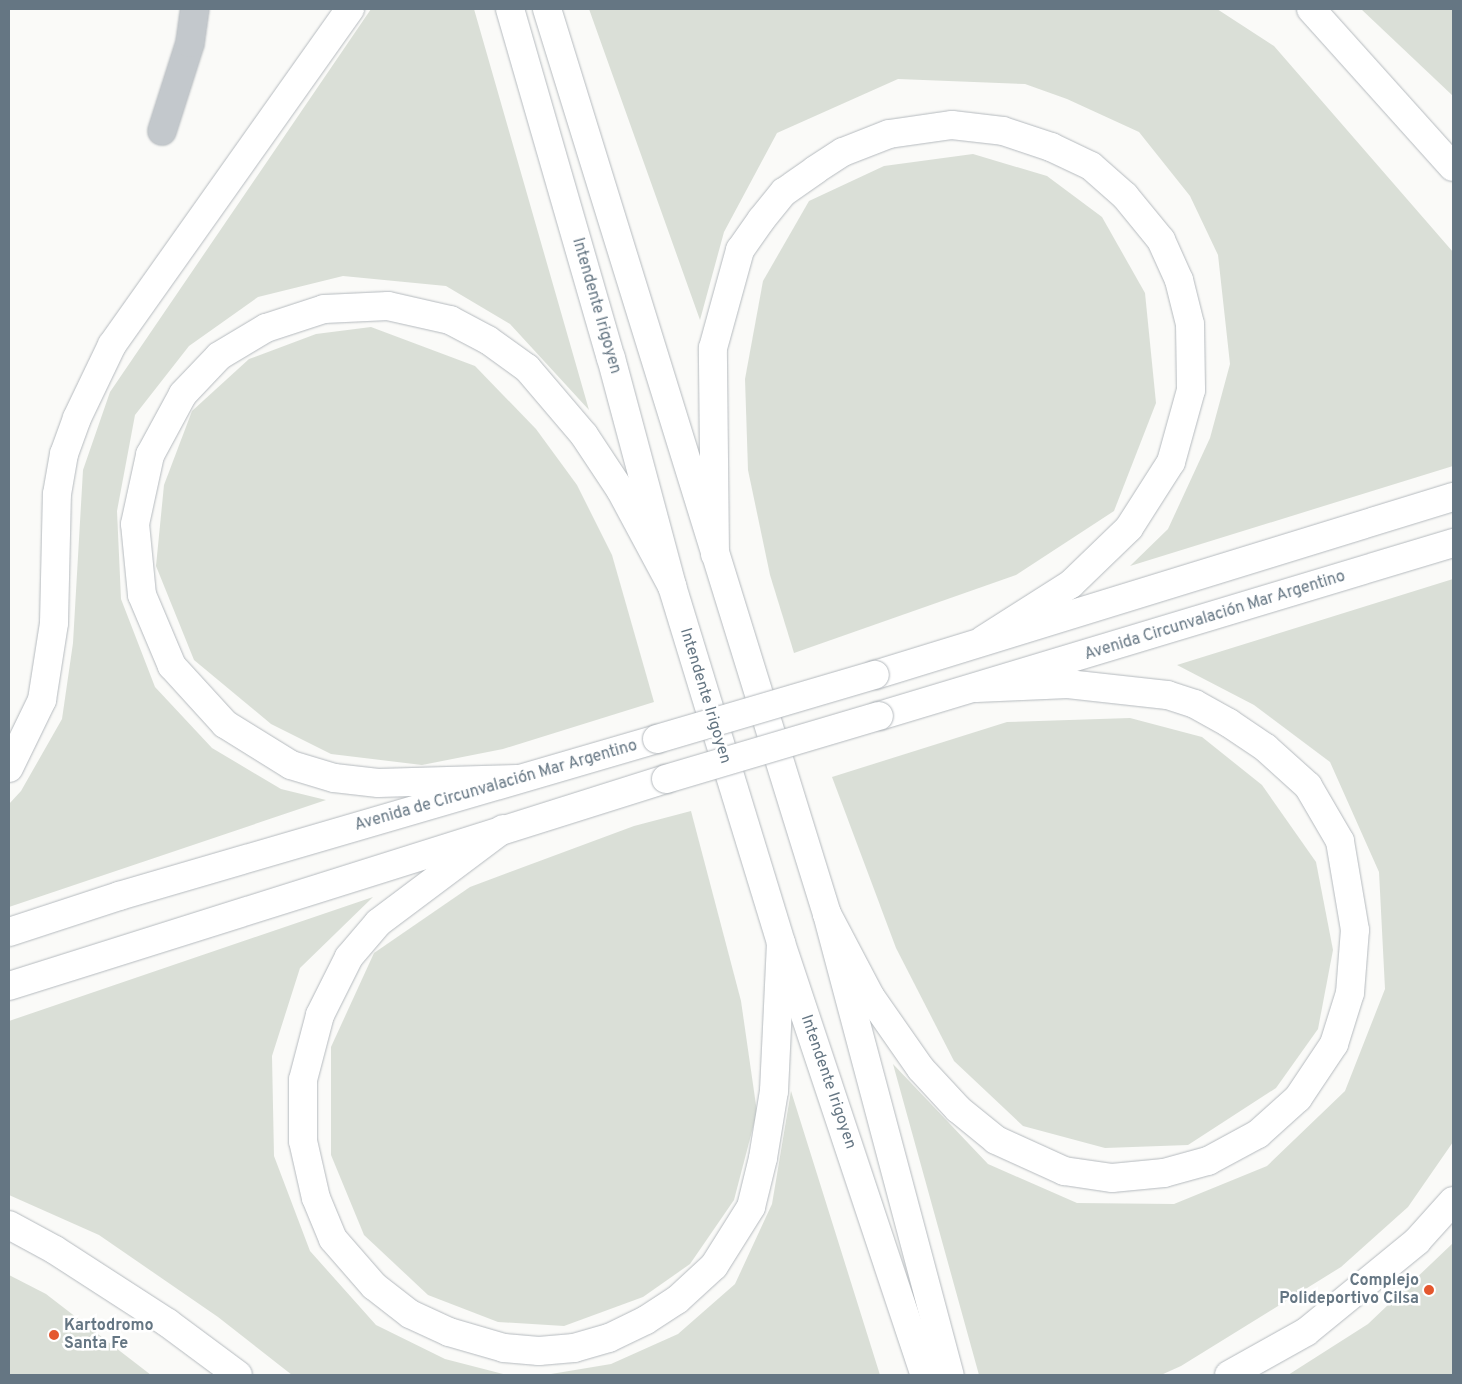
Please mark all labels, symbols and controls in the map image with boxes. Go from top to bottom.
street label: Intendente Irigoyen [567,236,625,376]
street label: Avenida Circunvalación Mar Argentino [1082,567,1348,665]
street label: Intendente Irigoyen [675,626,735,766]
street label: Avenida de Circunvalación Mar Argentino [352,736,640,836]
street label: Intendente Irigoyen [796,1012,860,1152]
place label: Complejo Polideportivo Cilsa [1279,1271,1419,1309]
marker: Complejo Polideportivo Cilsa [1423,1284,1435,1296]
place label: Kartodromo Santa Fe [64,1316,154,1354]
marker: Kartodromo Santa Fe [48,1329,60,1341]

